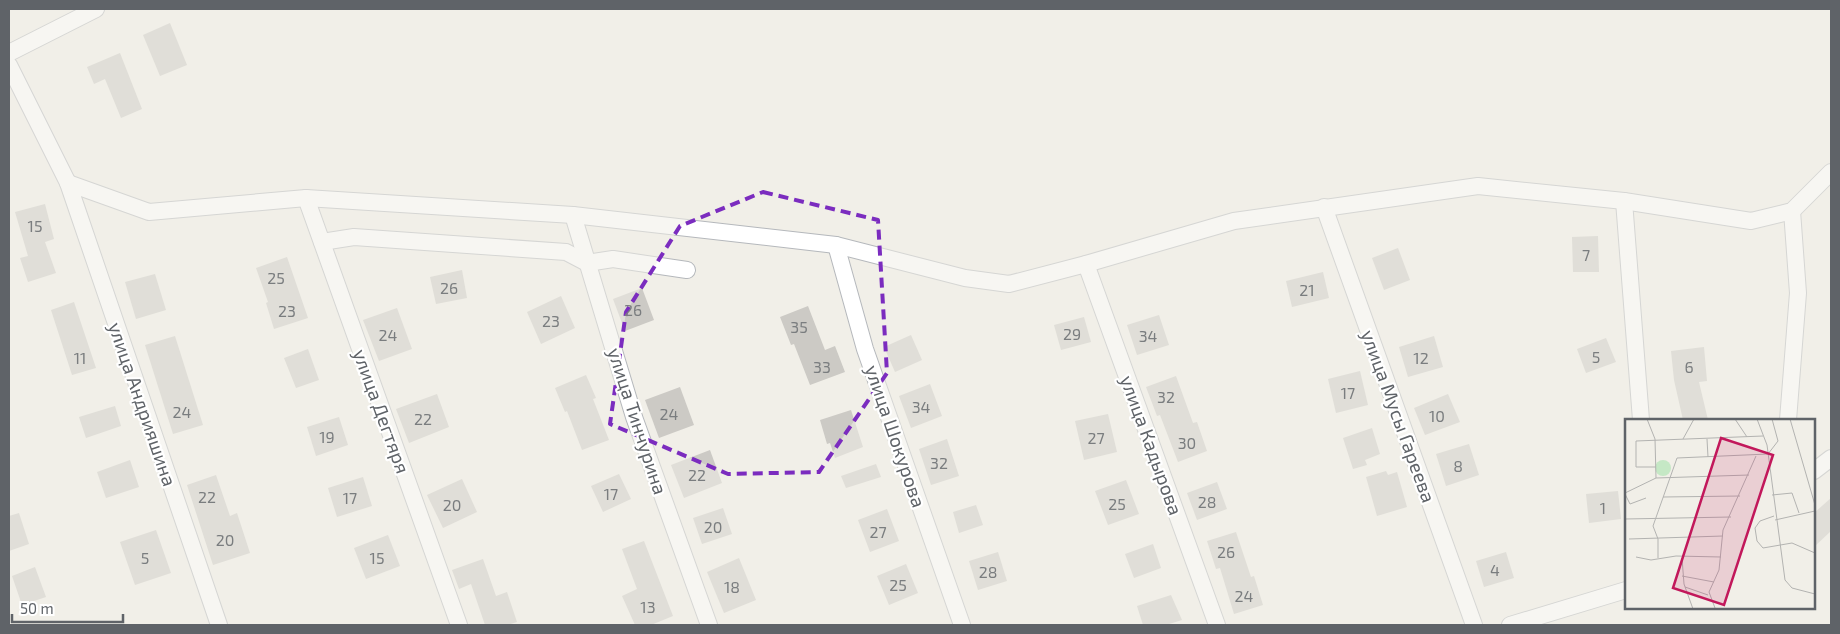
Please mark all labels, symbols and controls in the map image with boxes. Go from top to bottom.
house number: 15 [28,216,42,235]
house number: 7 [1582,245,1590,264]
house number: 25 [267,268,285,287]
house number: 26 [440,278,458,297]
house number: 21 [1299,280,1315,299]
house number: 26 [624,300,642,319]
house number: 23 [278,301,296,320]
house number: 23 [542,311,560,330]
house number: 35 [790,317,808,336]
street label: улица Андрияшина [103,319,182,489]
house number: 29 [1063,324,1081,343]
house number: 24 [379,325,398,344]
house number: 34 [1139,326,1158,345]
street label: улица Мусы Гареева [1356,327,1441,506]
street label: улица Тинчурина [602,345,673,498]
street label: улица Дегтяря [348,346,415,477]
house number: 5 [1592,347,1600,366]
house number: 11 [74,348,86,367]
house number: 12 [1413,348,1429,367]
house number: 33 [813,357,831,376]
house number: 6 [1684,357,1694,376]
street label: улица Шокурова [860,362,931,511]
street label: улица Кадырова [1115,372,1188,518]
house number: 17 [1341,383,1355,402]
house number: 32 [1157,387,1175,406]
house number: 34 [912,397,931,416]
house number: 24 [173,402,192,421]
house number: 24 [660,404,679,423]
house number: 10 [1429,406,1445,425]
house number: 22 [414,409,432,428]
inset map [1625,419,1815,609]
house number: 19 [319,427,335,446]
house number: 27 [1087,428,1105,447]
house number: 30 [1178,433,1196,452]
house number: 32 [930,453,948,472]
house number: 8 [1453,456,1463,475]
house number: 22 [688,465,706,484]
house number: 17 [604,484,618,503]
house number: 22 [198,487,216,506]
house number: 17 [343,488,357,507]
house number: 28 [1198,492,1216,511]
house number: 25 [1108,494,1126,513]
house number: 20 [443,495,461,514]
house number: 1 [1600,498,1606,517]
house number: 20 [704,517,722,536]
house number: 27 [869,522,887,541]
house number: 20 [216,530,234,549]
house number: 26 [1217,542,1235,561]
house number: 5 [141,548,149,567]
house number: 15 [370,548,384,567]
house number: 4 [1490,560,1500,579]
house number: 28 [979,562,997,581]
house number: 25 [889,575,907,594]
house number: 18 [724,577,740,596]
house number: 24 [1235,586,1254,605]
scale bar [12,592,124,624]
house number: 13 [640,597,656,616]
text: 50 m [20,599,54,617]

